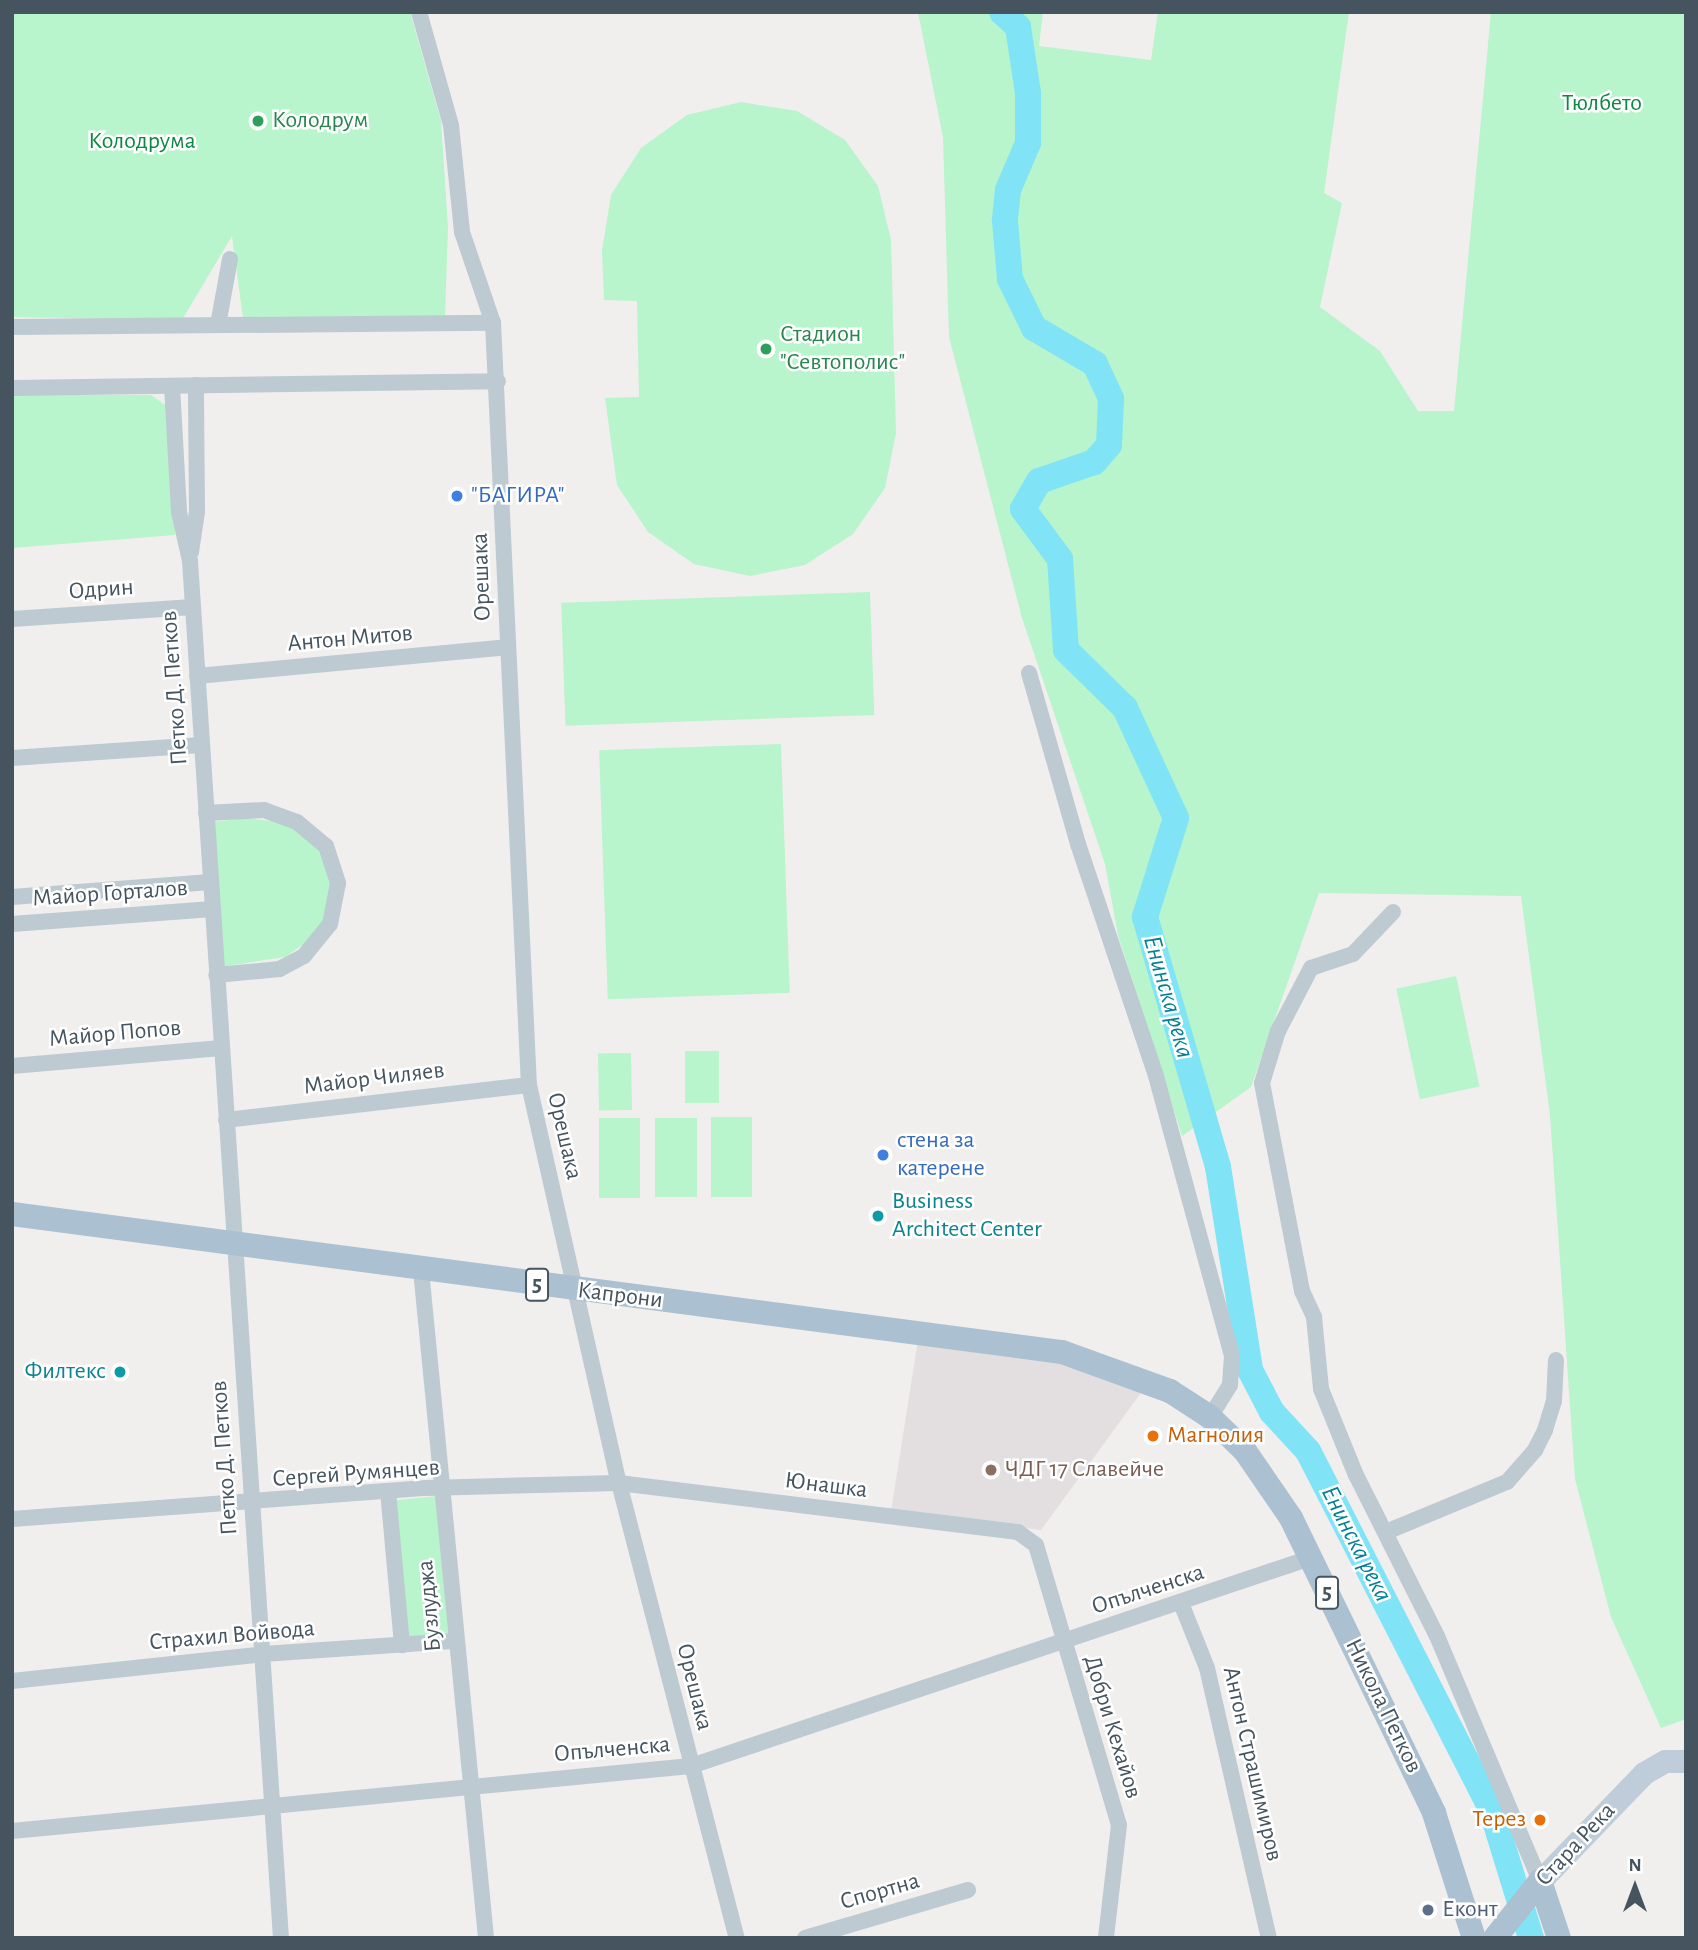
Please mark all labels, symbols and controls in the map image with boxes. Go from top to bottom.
park label: Тюлбето [1562,90,1642,118]
place label: Колодрум [272,107,368,135]
marker: Колодрум [250,113,266,129]
park label: Колодрума [88,128,196,156]
place label: Стадион "Севтополис" [780,321,905,377]
marker: Стадион "Севтополис" [758,341,774,357]
place label: "БАГИРА" [471,482,564,510]
marker: "БАГИРА" [449,488,465,504]
street label: Орешака [466,532,498,622]
street label: Одрин [67,573,135,607]
street label: Петко Д. Петков [155,610,195,766]
street label: Антон Митов [286,619,414,659]
street label: Майор Горталов [31,874,189,914]
water label: Енинска река [1136,932,1200,1062]
street label: Майор Попов [48,1014,182,1054]
street label: Майор Чиляев [302,1056,446,1102]
street label: Орешака [540,1090,588,1182]
place label: стена за катерене [897,1127,985,1183]
marker: стена за катерене [875,1147,891,1163]
place label: Business Architect Center [892,1188,1042,1244]
marker: Business Architect Center [870,1208,886,1224]
road number: 5 [525,1266,549,1304]
street label: Капрони [576,1276,664,1316]
place label: Филтекс [24,1358,106,1386]
marker: Филтекс [112,1364,128,1380]
street label: Петко Д. Петков [205,1380,245,1536]
place label: Магнолия [1167,1422,1264,1450]
marker: Магнолия [1145,1428,1161,1444]
street label: Сергей Румянцев [271,1454,441,1494]
place label: ЧДГ 17 Славейче [1005,1456,1164,1484]
marker: ЧДГ 17 Славейче [983,1462,999,1478]
street label: Юнашка [783,1467,869,1505]
water label: Енинска река [1314,1481,1398,1607]
street label: Опълченска [1088,1558,1208,1622]
street label: Бузлуджа [412,1559,448,1653]
road number: 5 [1315,1574,1339,1612]
street label: Страхил Войвода [148,1614,316,1658]
street label: Никола Петков [1338,1634,1428,1778]
street label: Орешака [669,1641,719,1733]
street label: Добри Кехайов [1077,1652,1147,1802]
street label: Антон Страшимиров [1216,1664,1288,1864]
street label: Опълченска [553,1731,671,1769]
street label: Стара Река [1530,1797,1622,1893]
place label: Терез [1473,1806,1526,1834]
marker: Терез [1532,1812,1548,1828]
north arrow [1600,1852,1670,1922]
text: N [1628,1856,1642,1875]
street label: Спортна [837,1867,923,1917]
place label: Еконт [1442,1896,1498,1924]
marker: Еконт [1420,1902,1436,1918]

